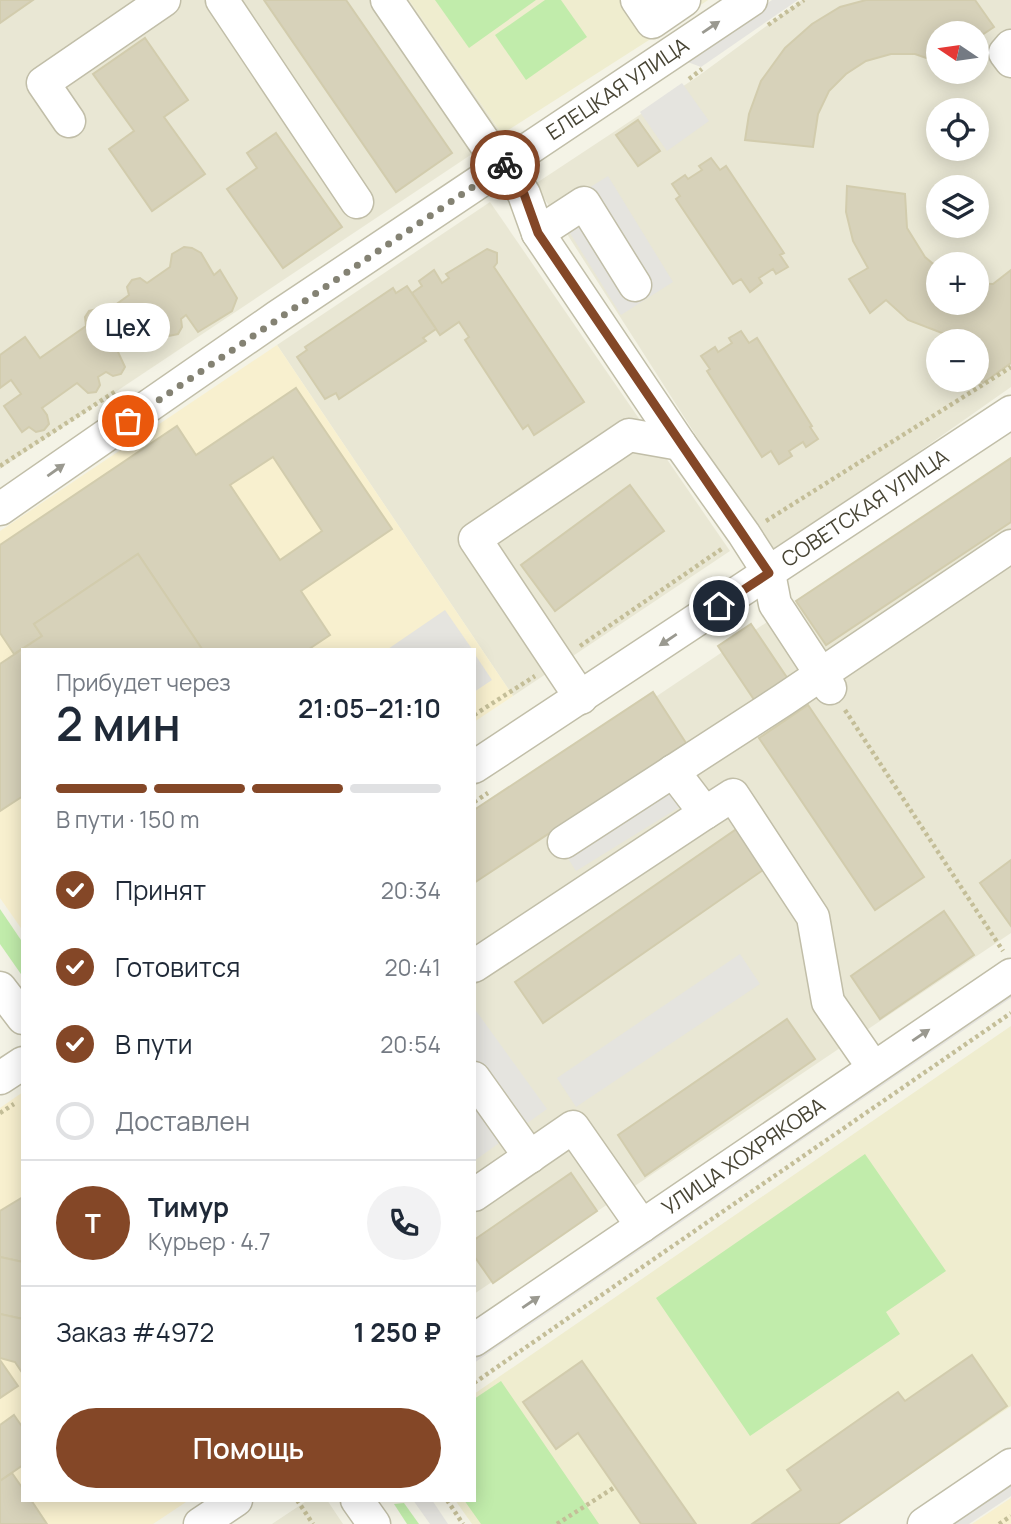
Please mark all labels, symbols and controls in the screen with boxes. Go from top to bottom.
one-way arrow [702,20,720,34]
north arrow [926,21,989,84]
map controls [926,21,989,392]
street label: ЕЛЕЦКАЯ УЛИЦА [540,30,694,146]
button: locate [926,98,989,161]
courier [470,130,540,200]
icon: bike [486,146,524,184]
button: layers [926,175,989,238]
button: + [926,252,989,315]
callout: ЦеХ [86,302,170,351]
text: ЦеХ [105,311,151,343]
button: − [926,329,989,392]
pin [98,391,158,451]
icon: bag [109,402,147,440]
street label: СОВЕТСКАЯ УЛИЦА [776,442,954,573]
one-way arrow [47,463,65,477]
pin [689,576,749,636]
icon: home [700,587,738,625]
one-way arrow [659,633,678,646]
text: Прибудет через [56,666,231,698]
text: 21:05–21:10 [298,690,441,726]
text: 2 мин [56,692,181,755]
text: В пути · 150 m [56,803,199,835]
icon: check [56,871,94,909]
text: Принят [115,872,206,908]
text: 20:34 [381,874,441,906]
icon: check [56,948,94,986]
text: Готовится [115,949,240,985]
text: 20:41 [384,951,441,983]
icon: check [56,1025,94,1063]
text: В пути [115,1026,193,1062]
text: 20:54 [380,1028,441,1060]
one-way arrow [912,1028,930,1042]
street label: УЛИЦА ХОХРЯКОВА [656,1091,830,1221]
text: Доставлен [115,1103,250,1139]
button: phone [367,1186,441,1260]
text: Тимур [148,1189,229,1225]
text: Т [85,1205,101,1241]
text: Курьер · 4.7 [148,1225,271,1257]
one-way arrow [522,1295,540,1309]
text: Заказ #4972 [56,1314,214,1350]
text: 1 250 ₽ [354,1314,441,1350]
button: Помощь [56,1408,441,1488]

